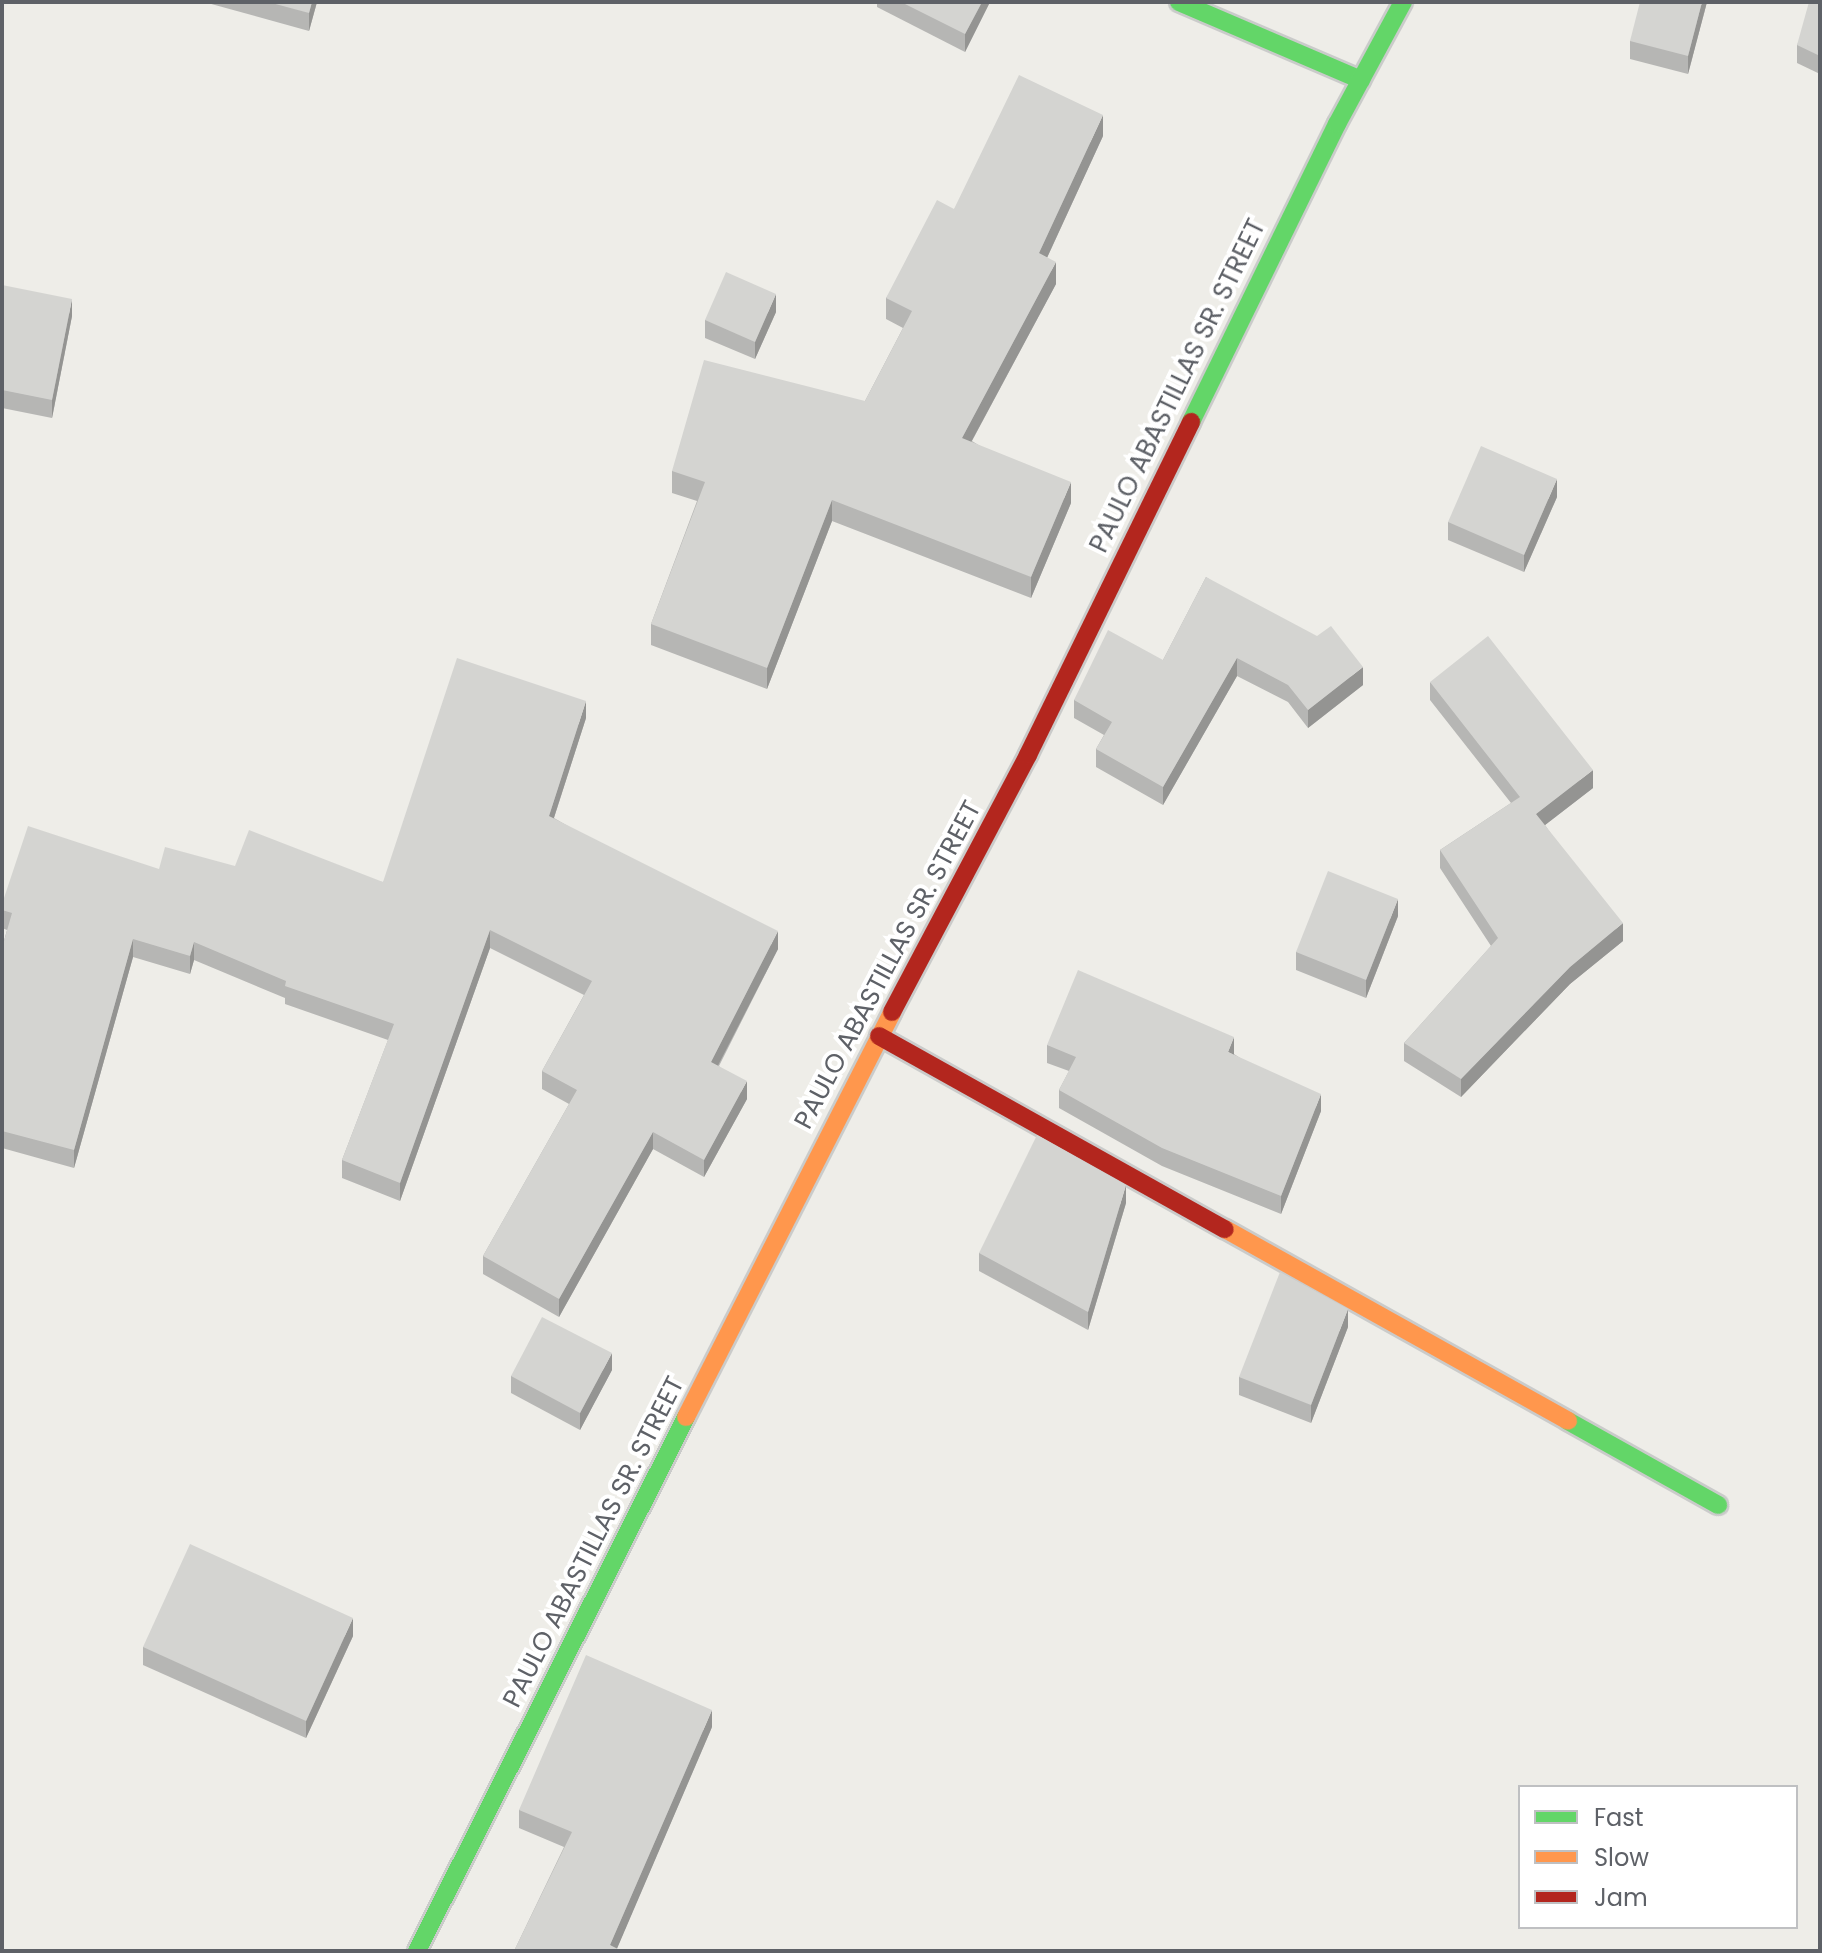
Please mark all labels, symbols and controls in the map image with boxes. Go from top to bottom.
street label: PAULO ABASTILLAS SR. STREET [1084,214,1272,558]
street label: PAULO ABASTILLAS SR. STREET [788,796,988,1134]
street label: PAULO ABASTILLAS SR. STREET [497,1371,691,1713]
legend [1518,1785,1798,1929]
text: Fast [1594,1801,1644,1834]
text: Slow [1594,1841,1649,1874]
text: Jam [1594,1881,1648,1914]

